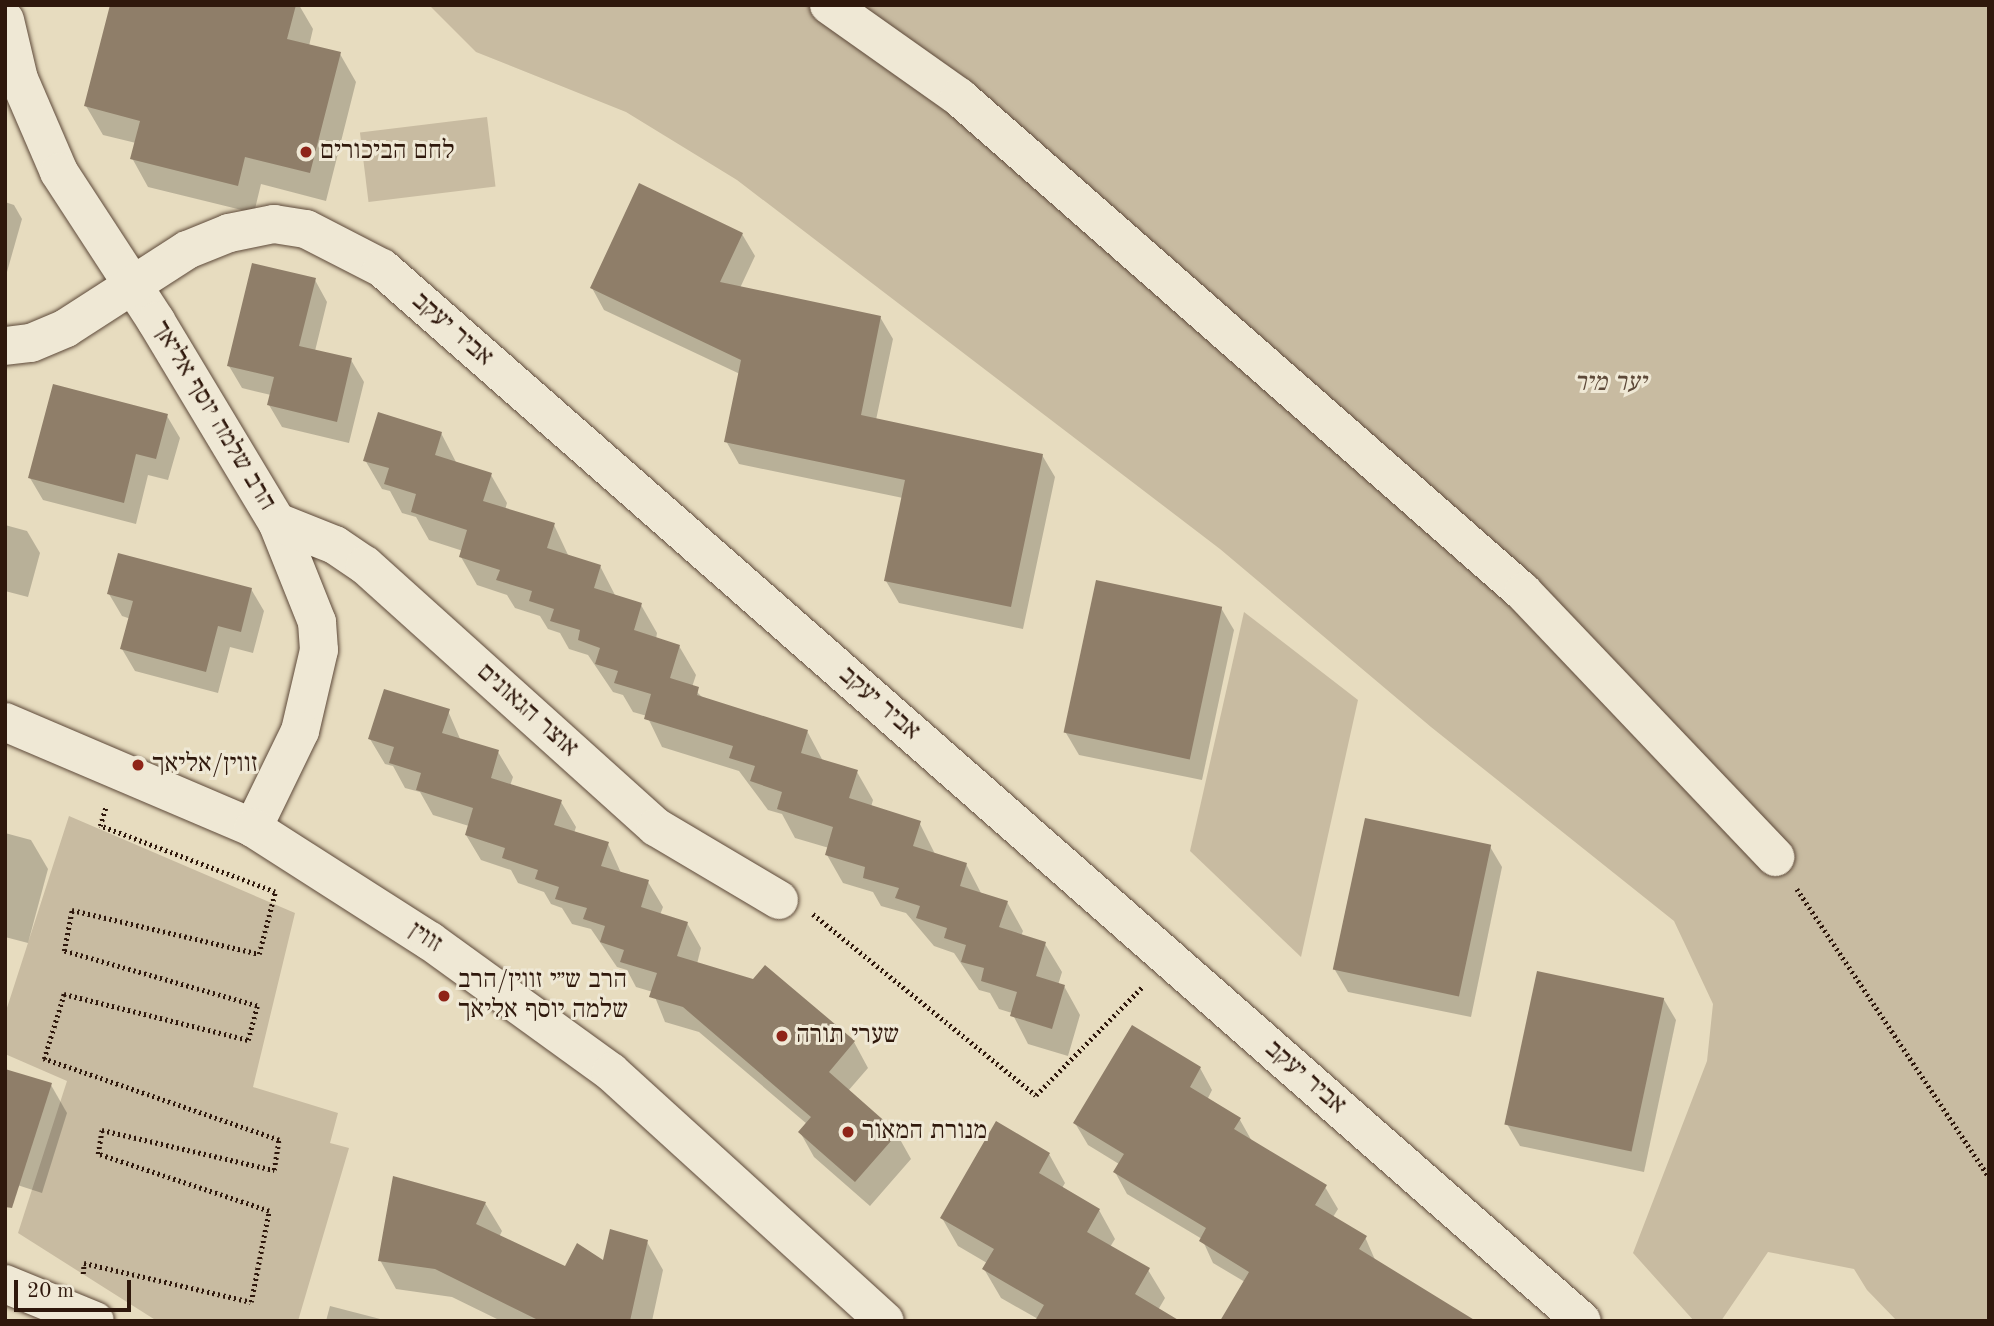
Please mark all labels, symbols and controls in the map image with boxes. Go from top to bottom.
place label: לחם הביכורים [320,136,455,168]
marker: לחם הביכורים [298,144,314,160]
street label: אביר יעקב [405,286,499,374]
street label: הרב שלמה יוסף אליאך [144,315,282,517]
park label: יער מיר [1574,368,1646,400]
street label: אוצר הגאונים [470,657,584,765]
street label: אביר יעקב [832,660,926,748]
place label: זווין/אליאך [152,749,258,781]
marker: זווין/אליאך [130,757,146,773]
street label: זווין [402,916,448,960]
place label: הרב ש״י זווין/הרב שלמה יוסף אליאך [458,965,628,1026]
marker: הרב ש״י זווין/הרב שלמה יוסף אליאך [436,988,452,1004]
place label: שערי תורה [796,1020,899,1052]
marker: שערי תורה [774,1028,790,1044]
street label: אביר יעקב [1258,1034,1352,1122]
place label: מנורת המאור [862,1116,987,1148]
marker: מנורת המאור [840,1124,856,1140]
scale bar [18,1266,135,1310]
text: 20 m [27,1281,74,1302]

